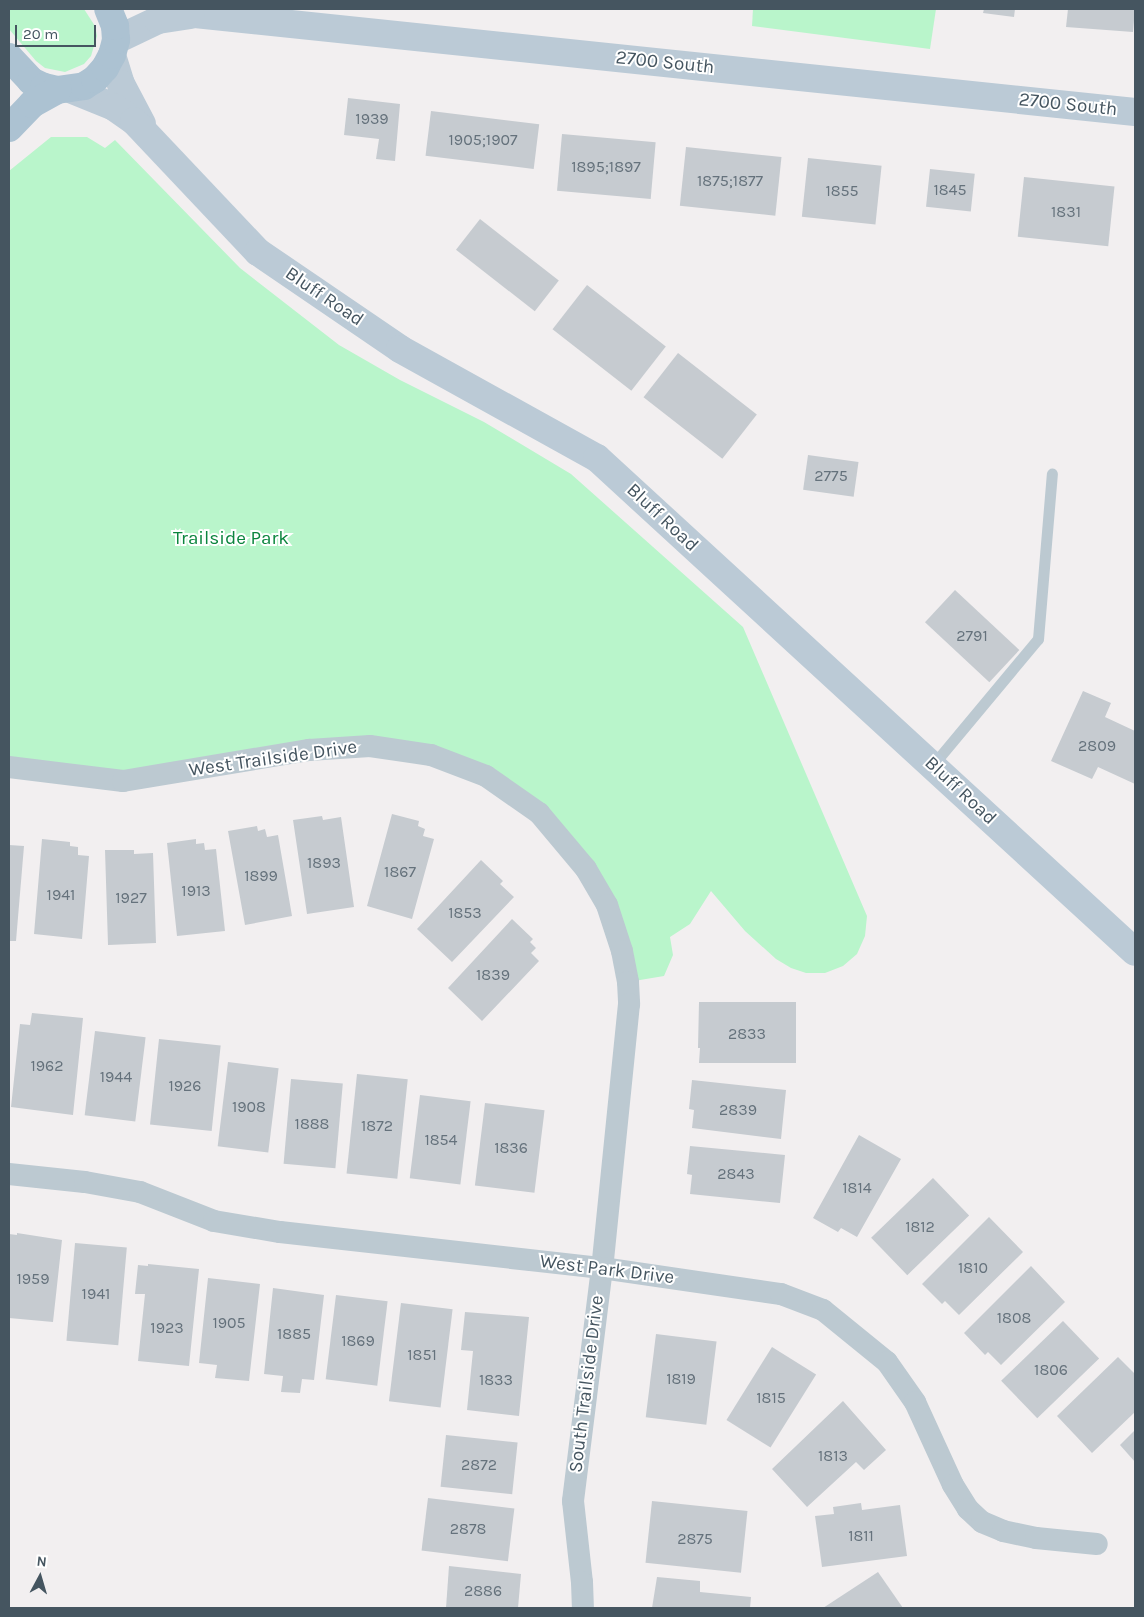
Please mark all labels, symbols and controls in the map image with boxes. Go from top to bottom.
scale bar [18,15,99,47]
text: 20 m [23,25,58,43]
street label: 2700 South [615,46,715,80]
street label: 2700 South [1018,88,1118,122]
house number: 1939 [355,109,389,129]
house number: 1905;1907 [449,130,517,150]
house number: 1895;1897 [571,157,641,177]
house number: 1875;1877 [697,171,763,191]
house number: 1845 [933,180,967,200]
house number: 1855 [825,181,859,201]
house number: 1831 [1051,202,1081,222]
street label: Bluff Road [280,262,368,332]
house number: 2775 [814,466,848,486]
street label: Bluff Road [621,479,703,557]
park label: Trailside Park [173,528,289,550]
house number: 2791 [956,626,988,646]
street label: West Trailside Drive [187,736,359,782]
house number: 2809 [1078,736,1116,756]
street label: Bluff Road [919,752,1001,830]
house number: 1893 [307,853,341,873]
house number: 1867 [384,862,416,882]
house number: 1899 [244,866,278,886]
house number: 1913 [181,881,211,901]
house number: 1941 [47,885,75,905]
house number: 1927 [115,888,147,908]
house number: 1853 [448,903,482,923]
house number: 1839 [476,965,510,985]
house number: 2833 [728,1024,766,1044]
house number: 1962 [31,1056,63,1076]
house number: 1944 [100,1067,132,1087]
house number: 1926 [169,1076,201,1096]
house number: 1908 [232,1097,266,1117]
house number: 2839 [719,1100,757,1120]
house number: 1888 [295,1114,329,1134]
house number: 1872 [361,1116,393,1136]
house number: 1854 [424,1130,458,1150]
house number: 1836 [494,1138,528,1158]
house number: 2843 [717,1164,755,1184]
house number: 1814 [842,1178,872,1198]
house number: 1812 [905,1217,935,1237]
street label: West Park Drive [539,1250,675,1290]
house number: 1810 [958,1258,988,1278]
house number: 1959 [17,1269,49,1289]
house number: 1941 [82,1284,110,1304]
street label: South Trailside Drive [565,1294,609,1474]
house number: 1808 [997,1308,1031,1328]
house number: 1905 [212,1313,246,1333]
house number: 1923 [150,1318,184,1338]
house number: 1885 [277,1324,311,1344]
house number: 1869 [341,1331,375,1351]
house number: 1851 [407,1345,437,1365]
house number: 1806 [1034,1360,1068,1380]
house number: 1819 [666,1369,696,1389]
house number: 1833 [479,1370,513,1390]
house number: 1815 [756,1388,786,1408]
house number: 1813 [818,1446,848,1466]
house number: 2872 [461,1455,497,1475]
house number: 2878 [450,1519,486,1539]
house number: 1811 [848,1526,874,1546]
house number: 2875 [677,1529,713,1549]
north arrow [15,1552,65,1602]
text: N [36,1553,47,1571]
house number: 2886 [464,1581,502,1601]

